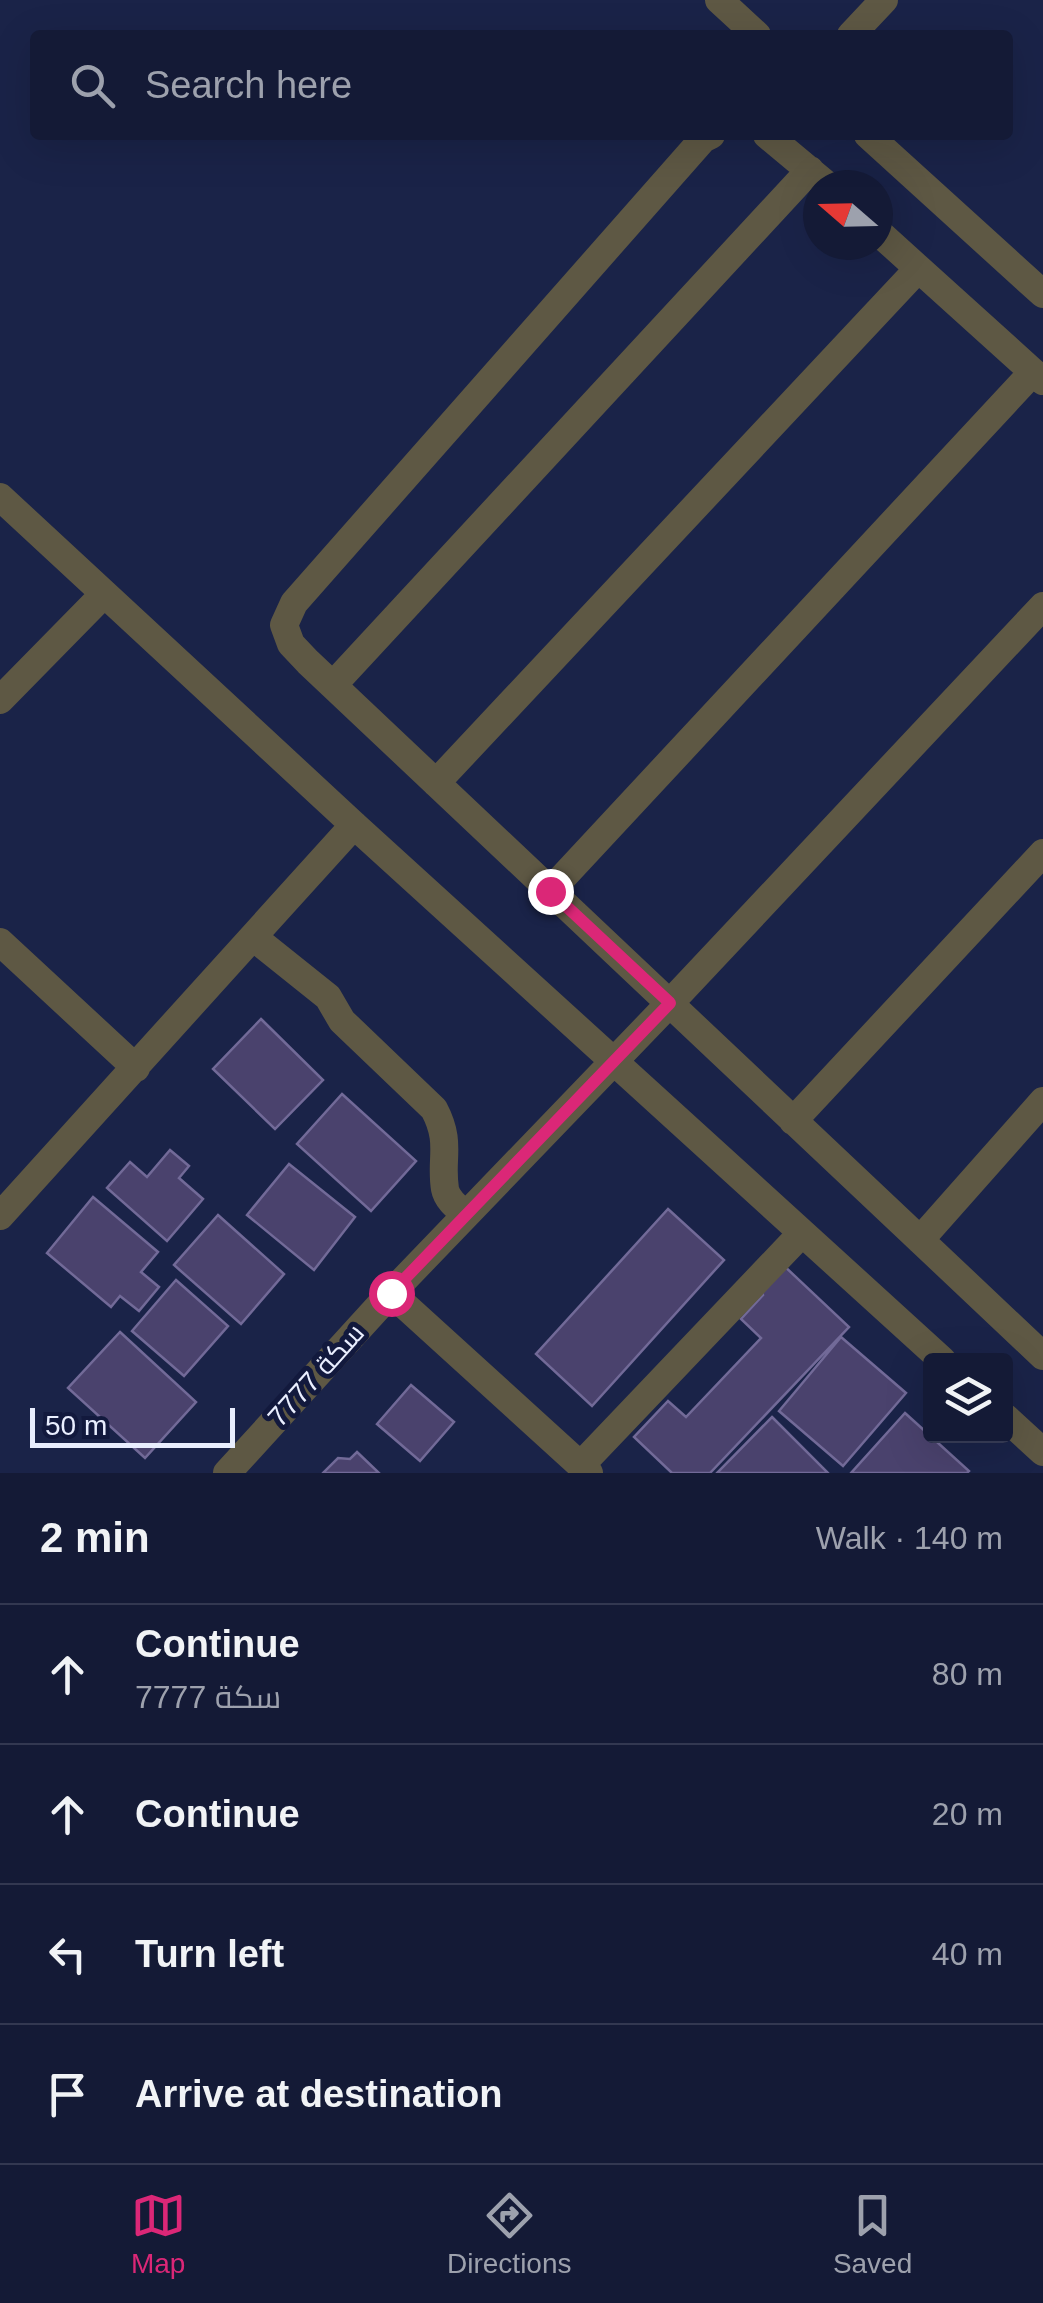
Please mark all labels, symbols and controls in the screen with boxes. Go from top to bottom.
search box [30,30,1013,140]
icon: search [65,58,120,113]
text: Search here [145,64,352,106]
north arrow [803,170,893,260]
route end [528,869,574,915]
route start [369,1271,415,1317]
street label: سكة 7777 [262,1317,370,1433]
map controls [923,1353,1013,1443]
button: layers [923,1353,1013,1443]
scale bar [30,1403,235,1448]
text: 50 m [45,1410,107,1441]
text: 2 min [40,1514,150,1561]
text: Walk · 140 m [816,1520,1003,1556]
text: Continue [135,1623,300,1665]
icon: ahead [40,1647,95,1702]
text: 80 m [932,1656,1003,1692]
text: سكة 7777 [135,1679,281,1715]
icon: ahead [40,1787,95,1842]
text: Continue [135,1793,300,1835]
text: 20 m [932,1796,1003,1832]
icon: left [40,1927,95,1982]
text: Turn left [135,1933,284,1975]
text: 40 m [932,1936,1003,1972]
icon: arrive [40,2067,95,2122]
text: Arrive at destination [135,2073,502,2115]
tab: Map [131,2188,186,2280]
tab: Directions [447,2188,572,2280]
tab: Saved [833,2188,912,2280]

